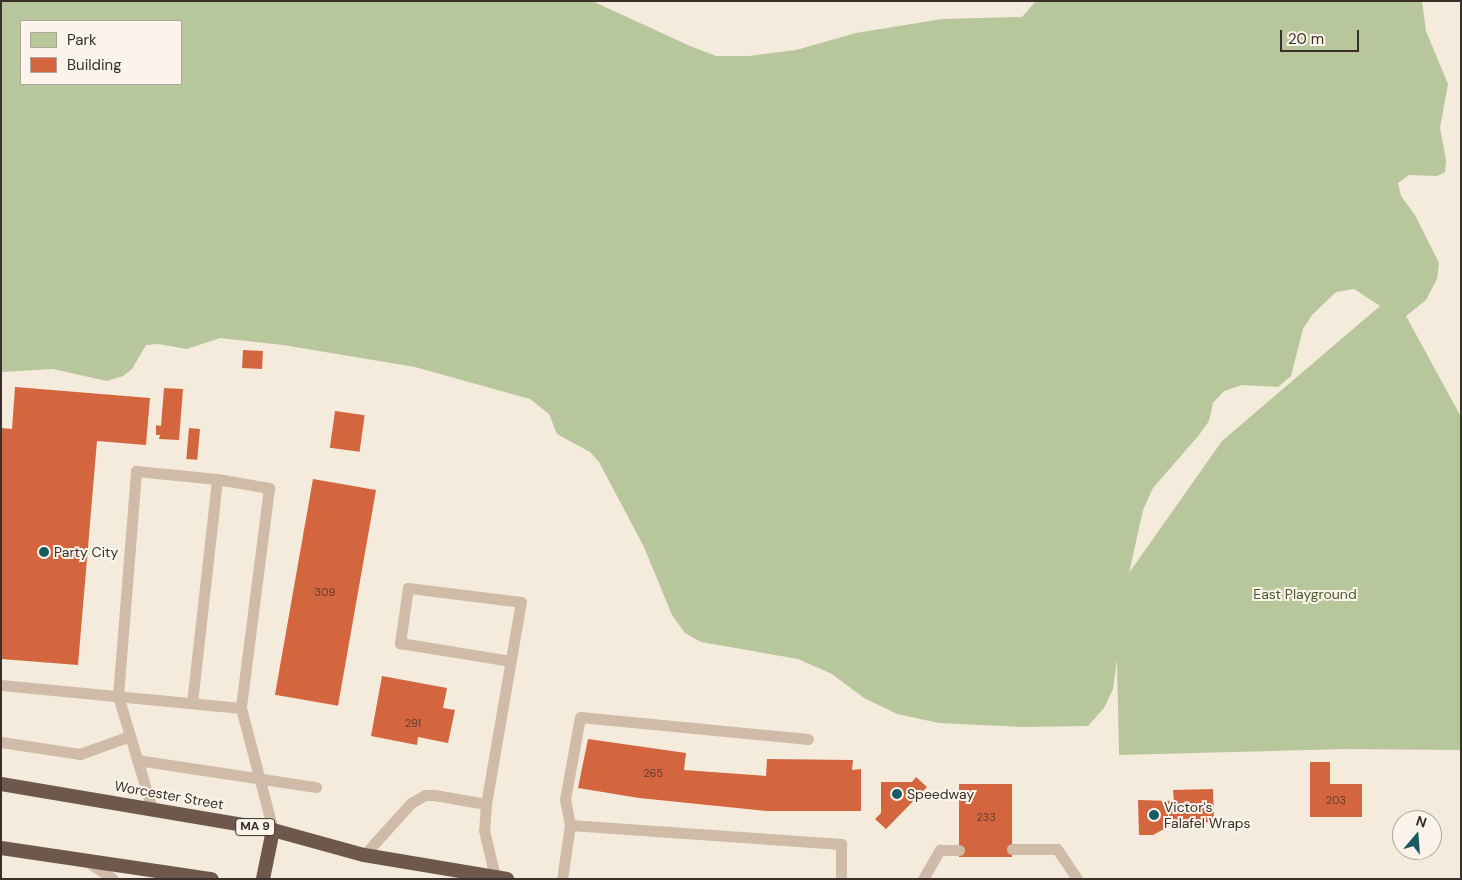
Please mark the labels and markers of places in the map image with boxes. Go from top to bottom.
place label: Party City [54,544,118,560]
marker: Party City [38,546,50,558]
place label: Speedway [907,786,974,802]
marker: Speedway [891,788,903,800]
place label: Victor's Falafel Wraps [1164,799,1251,832]
marker: Victor's Falafel Wraps [1148,809,1160,821]

